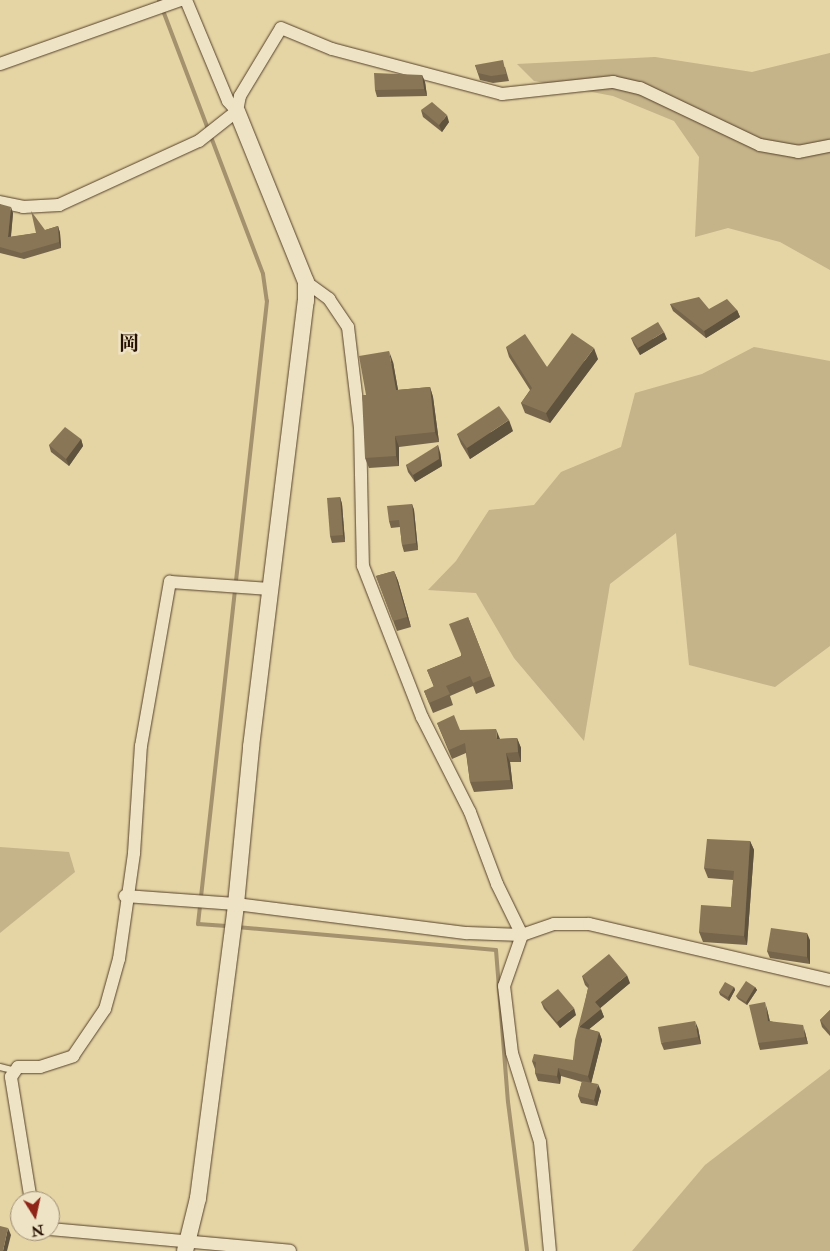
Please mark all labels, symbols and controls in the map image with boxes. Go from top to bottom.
district label: 岡 [119,331,139,355]
north arrow [10,1191,60,1241]
text: N [30,1221,45,1240]

